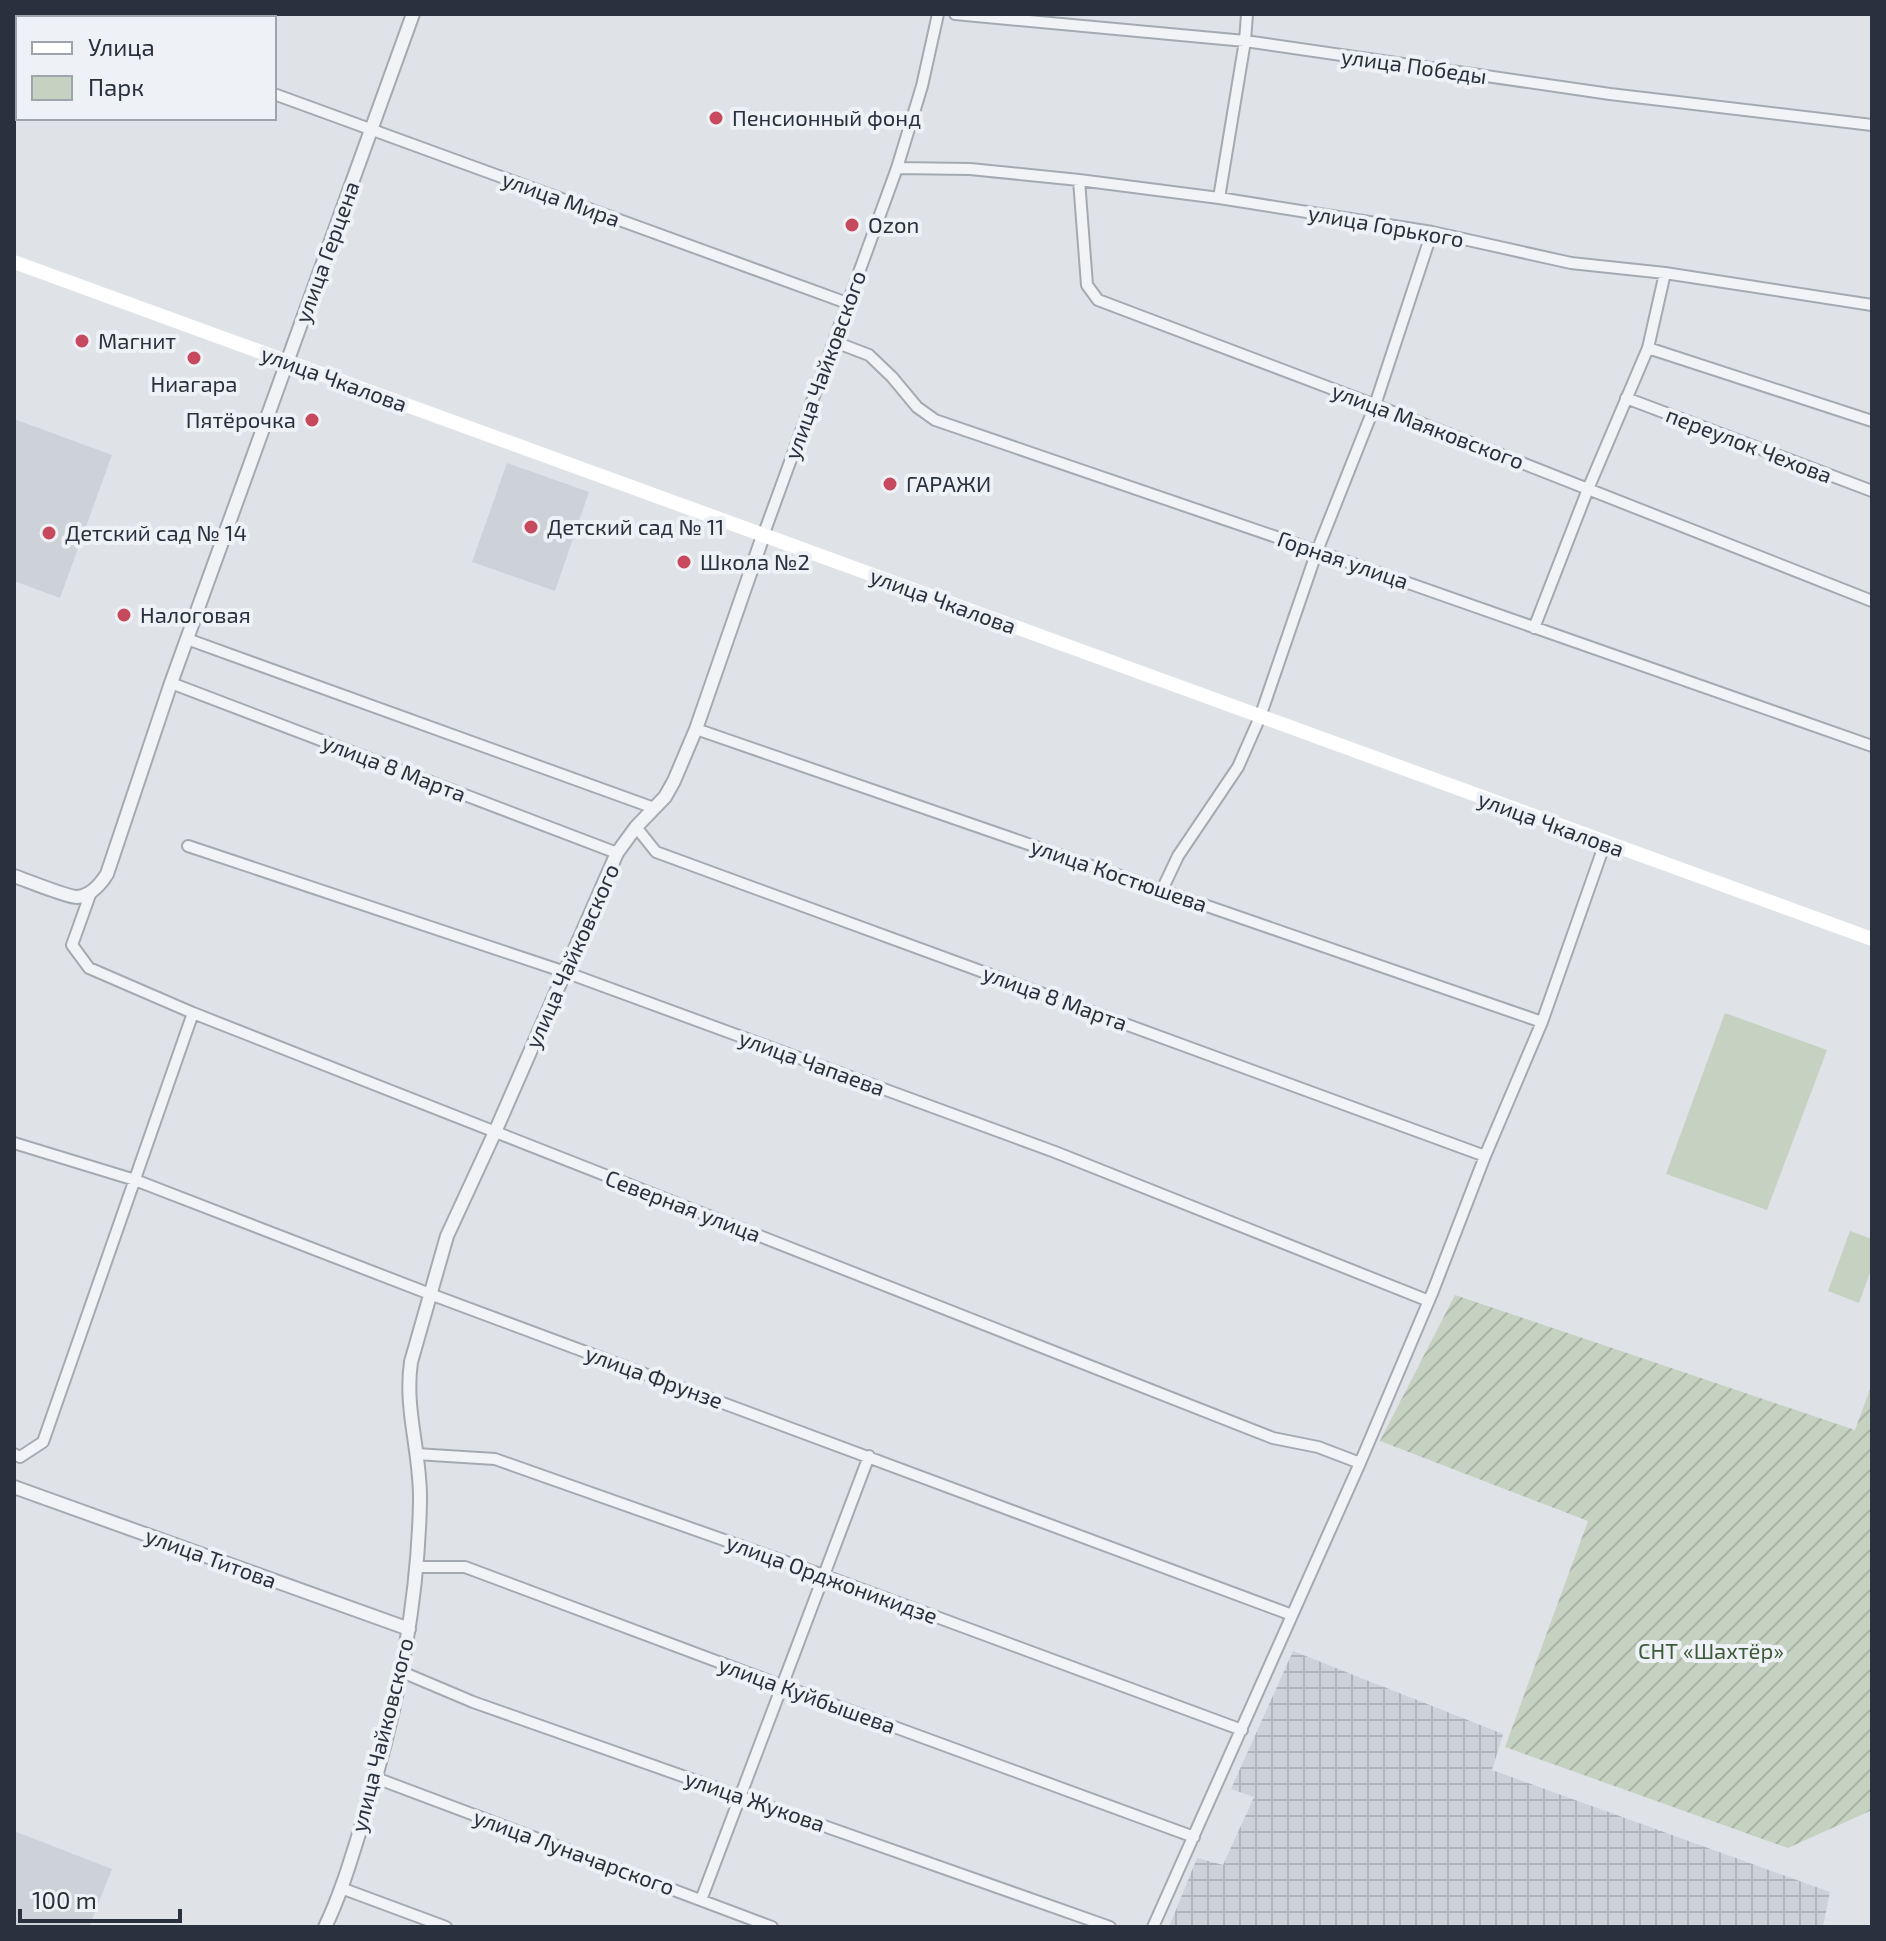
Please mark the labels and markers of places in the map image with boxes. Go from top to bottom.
place label: Пенсионный фонд [732,104,921,130]
marker: Пенсионный фонд [707,109,725,127]
place label: Ozon [868,211,919,237]
marker: Ozon [843,216,861,234]
place label: Магнит [98,327,176,353]
marker: Магнит [73,332,91,350]
marker: Ниагара [185,349,203,367]
place label: Ниагара [150,370,238,396]
place label: Пятёрочка [186,406,296,432]
marker: Пятёрочка [303,411,321,429]
place label: ГАРАЖИ [906,470,991,496]
marker: ГАРАЖИ [881,475,899,493]
place label: Детский сад № 11 [547,513,724,539]
marker: Детский сад № 11 [522,518,540,536]
place label: Детский сад № 14 [65,519,247,545]
marker: Детский сад № 14 [40,524,58,542]
place label: Школа №2 [700,548,810,574]
marker: Школа №2 [675,553,693,571]
place label: Налоговая [140,601,251,627]
marker: Налоговая [115,606,133,624]

